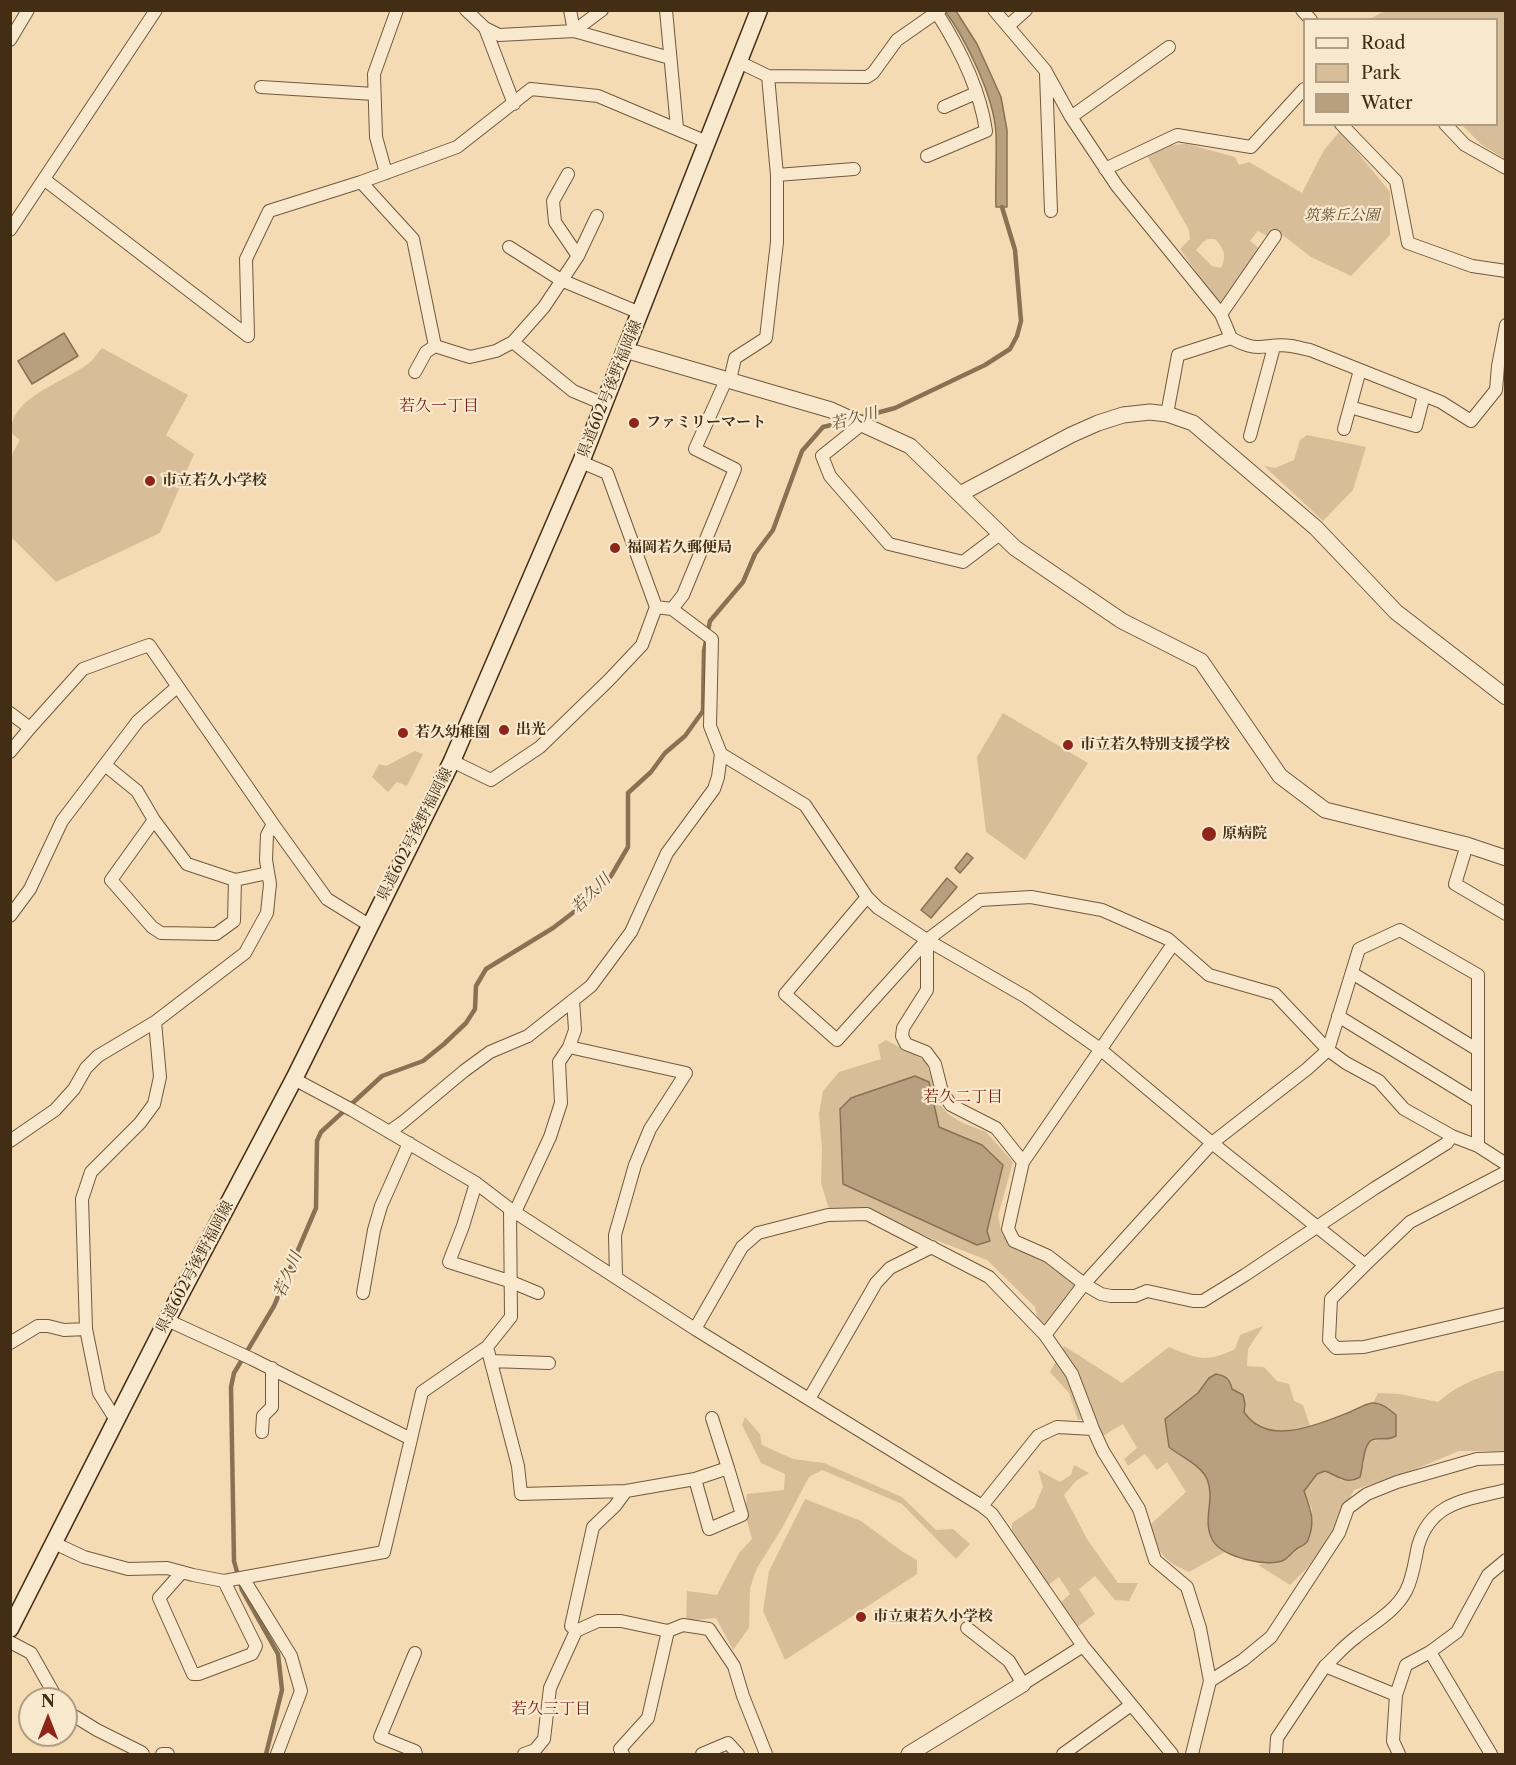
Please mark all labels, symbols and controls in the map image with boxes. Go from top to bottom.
legend [1303,18,1498,126]
text: Road [1361,32,1406,54]
text: Park [1361,62,1400,84]
text: Water [1361,92,1413,114]
park label: 筑紫丘公園 [1305,207,1379,225]
street label: 県道602号後野福岡線 [574,318,646,460]
district label: 若久一丁目 [399,396,479,416]
water label: 若久川 [828,404,880,434]
place label: ファミリーマート [646,414,766,432]
marker: ファミリーマート [627,416,641,430]
place label: 市立若久小学校 [162,472,267,490]
marker: 市立若久小学校 [143,474,157,488]
place label: 福岡若久郵便局 [627,539,732,557]
marker: 福岡若久郵便局 [608,541,622,555]
place label: 出光 [516,721,546,739]
marker: 出光 [497,723,511,737]
place label: 若久幼稚園 [415,724,490,742]
marker: 若久幼稚園 [396,726,410,740]
place label: 市立若久特別支援学校 [1080,736,1230,754]
marker: 市立若久特別支援学校 [1061,738,1075,752]
street label: 県道602号後野福岡線 [374,764,456,904]
marker: 原病院 [1200,825,1218,843]
place label: 原病院 [1222,825,1267,843]
water label: 若久川 [567,870,615,918]
district label: 若久二丁目 [923,1087,1003,1107]
street label: 県道602号後野福岡線 [153,1198,237,1336]
water label: 若久川 [270,1249,306,1301]
place label: 市立東若久小学校 [873,1608,993,1626]
marker: 市立東若久小学校 [854,1610,868,1624]
north arrow [18,1687,78,1747]
text: N [41,1691,55,1711]
district label: 若久三丁目 [511,1699,591,1719]

